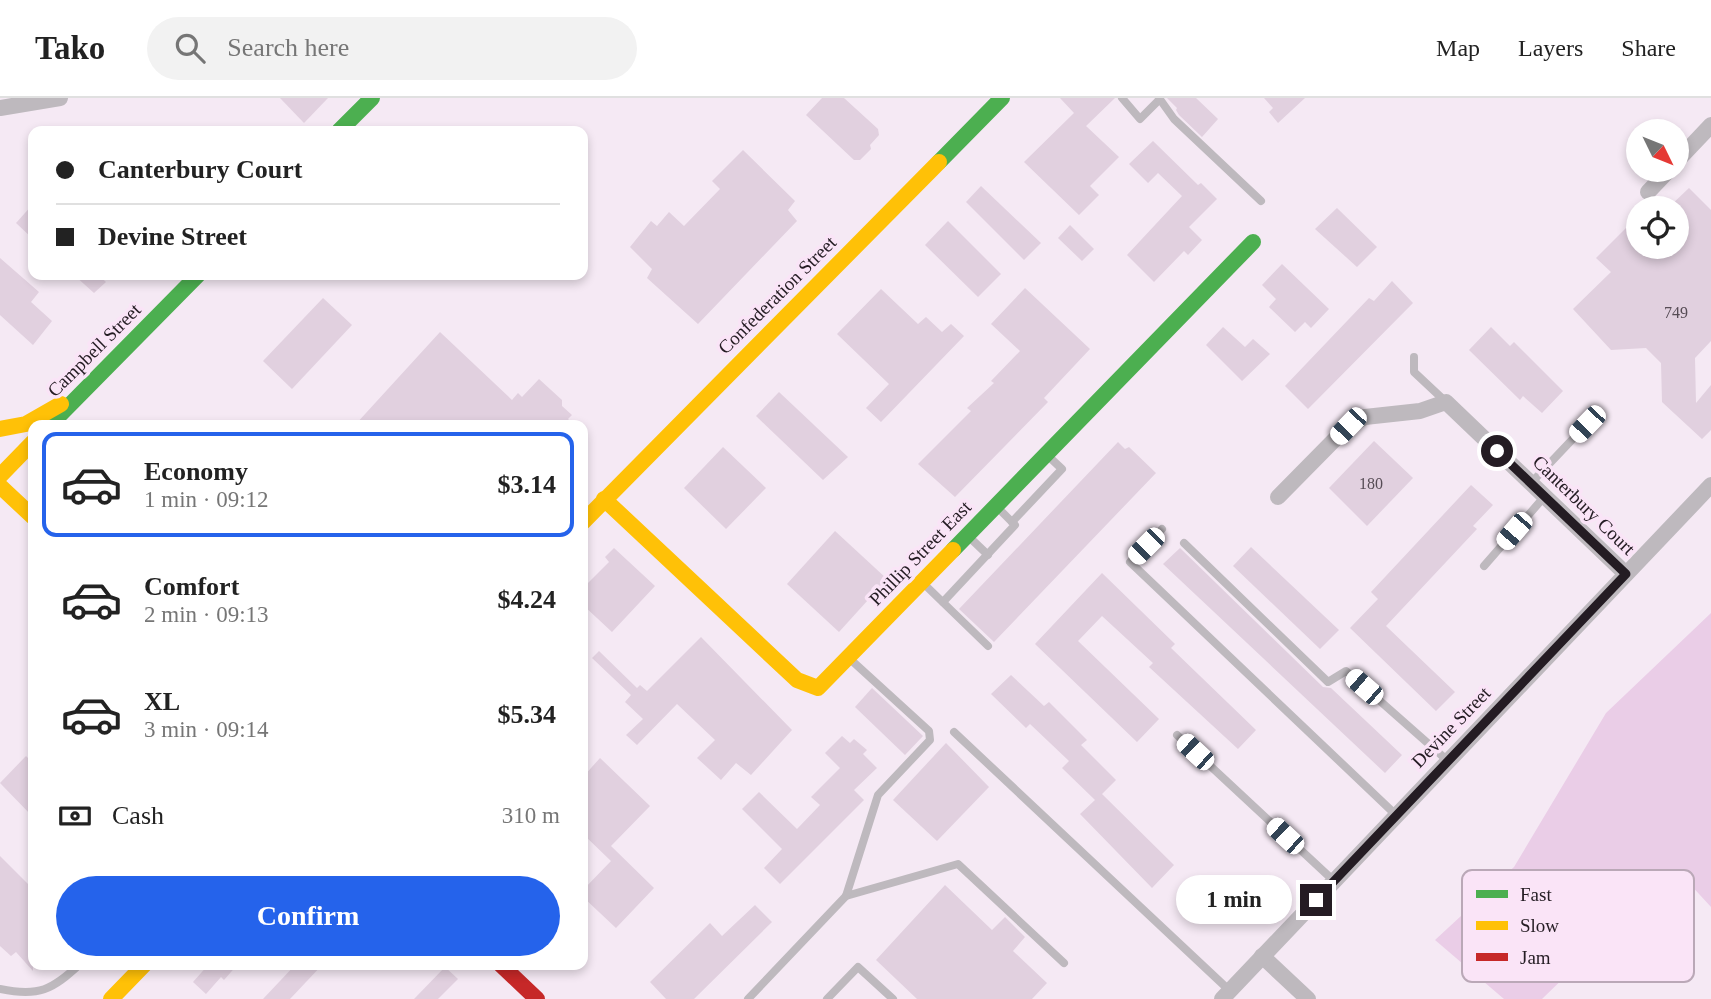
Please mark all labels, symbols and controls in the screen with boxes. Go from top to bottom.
search box [147,17,637,80]
icon: search [171,29,209,67]
text: Tako [35,30,105,66]
text: Search here [227,33,349,62]
text: Map [1436,35,1480,61]
text: Layers [1518,35,1583,61]
text: Share [1621,35,1676,61]
north arrow [1626,119,1689,182]
map controls [1626,119,1689,259]
text: Canterbury Court [98,155,302,184]
button: locate [1626,196,1689,259]
text: Devine Street [98,222,247,251]
street label: Confederation Street [714,231,841,358]
street label: Campbell Street [43,299,145,401]
house number: 749 [1664,304,1688,321]
car [1565,402,1610,446]
car [1326,404,1371,448]
route start [1481,435,1513,467]
street label: Canterbury Court [1529,451,1640,559]
icon: car [60,453,123,516]
text: Economy [144,457,248,486]
text: $3.14 [498,470,556,499]
house number: 180 [1359,475,1383,492]
text: 1 min · 09:12 [144,487,269,512]
street label: Phillip Street East [865,496,976,610]
car [1493,508,1536,554]
car [1124,524,1169,568]
icon: car [60,568,123,631]
text: Comfort [144,572,239,601]
text: $4.24 [498,585,556,614]
text: 2 min · 09:13 [144,602,269,627]
car [1342,665,1387,709]
street label: Devine Street [1407,682,1495,772]
icon: car [60,683,123,746]
text: XL [144,687,180,716]
text: $5.34 [498,700,556,729]
text: 3 min · 09:14 [144,717,269,742]
car [1173,730,1218,774]
icon: cash [56,797,94,835]
text: Cash [112,801,164,830]
text: 310 m [502,803,560,828]
car [1263,814,1308,858]
legend [1462,870,1694,982]
button: Confirm [56,876,560,956]
callout: 1 min [1176,876,1292,924]
route end [1300,884,1332,916]
text: Fast [1520,884,1552,905]
text: 1 min [1206,887,1262,912]
text: Slow [1520,915,1559,936]
text: Jam [1520,947,1551,968]

